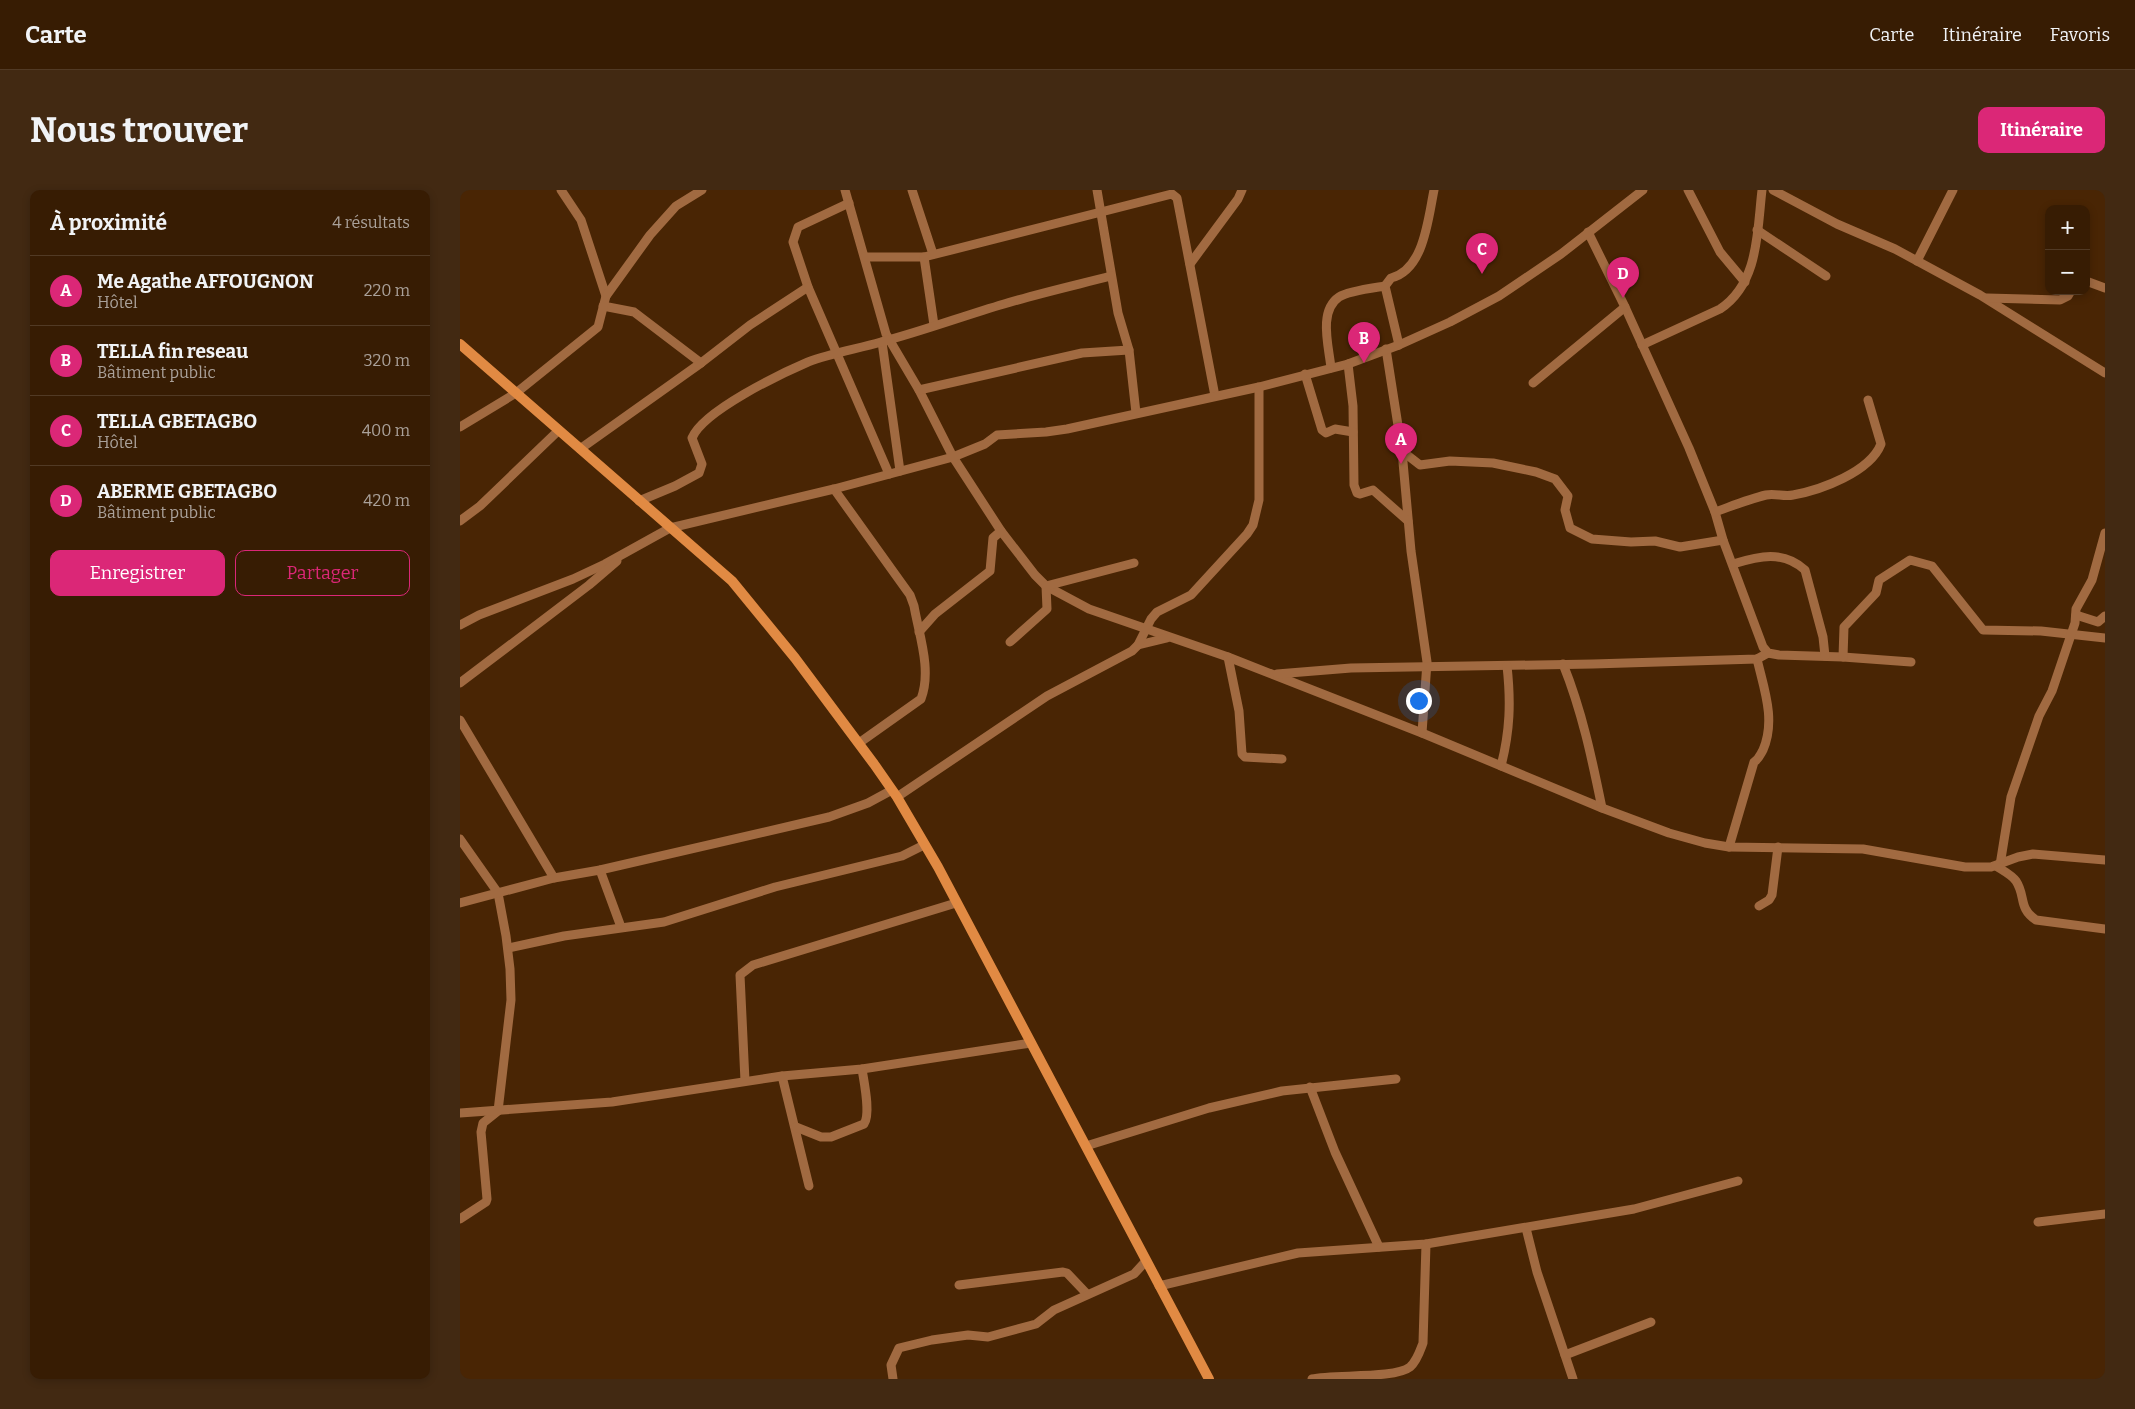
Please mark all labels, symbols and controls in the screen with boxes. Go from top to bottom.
text: Carte [25,21,87,49]
text: Carte [1869,24,1914,46]
text: Itinéraire [1942,24,2022,46]
text: Favoris [2050,24,2110,46]
button: Itinéraire [1978,107,2105,153]
text: Nous trouver [30,109,248,151]
map controls [2045,205,2090,295]
button: + [2045,205,2090,250]
text: À proximité [50,210,167,236]
text: 4 résultats [332,213,410,232]
pin: C [1466,233,1498,274]
button: − [2045,250,2090,295]
pin: D [1607,257,1639,298]
text: Me Agathe AFFOUGNON [97,270,314,293]
text: A [60,281,72,300]
text: 220 m [364,281,410,300]
text: Hôtel [97,293,138,312]
pin: B [1348,322,1380,363]
text: TELLA fin reseau [97,340,248,363]
text: B [61,351,71,370]
text: 320 m [363,351,410,370]
text: Bâtiment public [97,363,216,382]
text: TELLA GBETAGBO [97,410,257,433]
text: C [61,421,71,440]
text: 400 m [362,421,410,440]
pin: A [1385,423,1417,464]
text: Hôtel [97,433,138,452]
text: ABERME GBETAGBO [97,480,277,503]
text: D [60,491,72,510]
text: 420 m [363,491,410,510]
text: Bâtiment public [97,503,216,522]
button: Enregistrer [50,550,225,596]
button: Partager [235,550,410,596]
your location [1406,688,1432,714]

